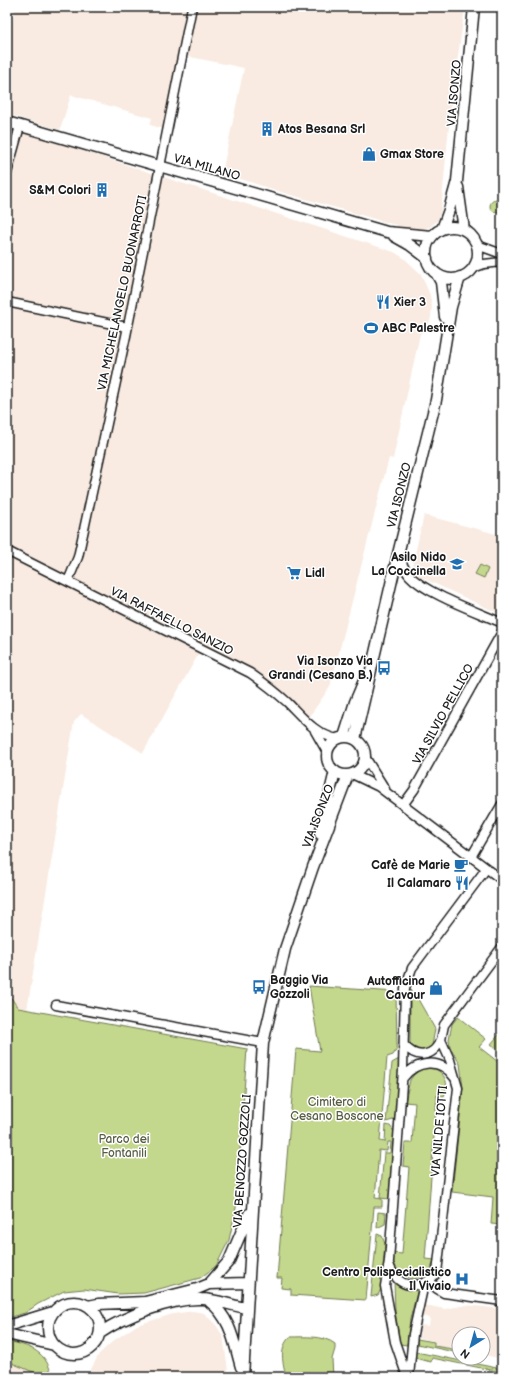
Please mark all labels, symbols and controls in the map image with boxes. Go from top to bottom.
street label: VIA ISONZO [444,59,465,127]
building icon: Atos Besana Srl [259,121,275,137]
place label: Atos Besana Srl [277,122,365,137]
shop icon: Gmax Store [361,146,377,162]
place label: Gmax Store [380,147,444,162]
street label: VIA MILANO [172,151,242,184]
building icon: S&M Colori [94,182,110,198]
place label: S&M Colori [29,183,91,198]
street label: VIA MICHELANGELO BUONARROTI [94,194,151,392]
restaurant icon: Xier 3 [375,294,391,310]
place label: Xier 3 [394,295,426,310]
sports icon: ABC Palestre [363,320,379,336]
place label: ABC Palestre [381,321,455,336]
street label: VIA ISONZO [384,461,415,529]
place label: Asilo Nido La Coccinella [371,550,446,579]
school or university icon: Asilo Nido La Coccinella [449,556,465,572]
supermarket icon: Lidl [286,565,302,581]
place label: Lidl [305,566,325,581]
street label: VIA RAFFAELLO SANZIO [108,584,236,659]
place label: Via Isonzo Via Grandi (Cesano B.) [268,654,373,683]
bus stop icon: Via Isonzo Via Grandi (Cesano B.) [376,660,392,676]
street label: VIA SILVIO PELLICO [410,661,477,767]
street label: VIA ISONZO [299,782,337,850]
cafe icon: Cafè de Marie [453,857,469,873]
place label: Cafè de Marie [371,858,450,873]
restaurant icon: Il Calamaro [454,875,470,891]
place label: Il Calamaro [387,876,451,891]
place label: Baggio Via Gozzoli [270,973,329,1002]
place label: Autofficina Cavour [366,974,425,1003]
bus stop icon: Baggio Via Gozzoli [251,979,267,995]
shop icon: Autofficina Cavour [428,980,444,996]
street label: VIA NILDE IOTTI [428,1084,451,1177]
street label: VIA BENOZZO GOZZOLI [230,1093,255,1228]
park label: Cimitero di Cesano Boscone [290,1095,384,1124]
park label: Parco dei Fontanili [98,1132,150,1161]
place label: Centro Polispecialistico Il Vivaio [322,1265,451,1294]
hospital icon: Centro Polispecialistico Il Vivaio [454,1271,470,1287]
north arrow [451,1326,491,1366]
text: N [458,1346,472,1361]

